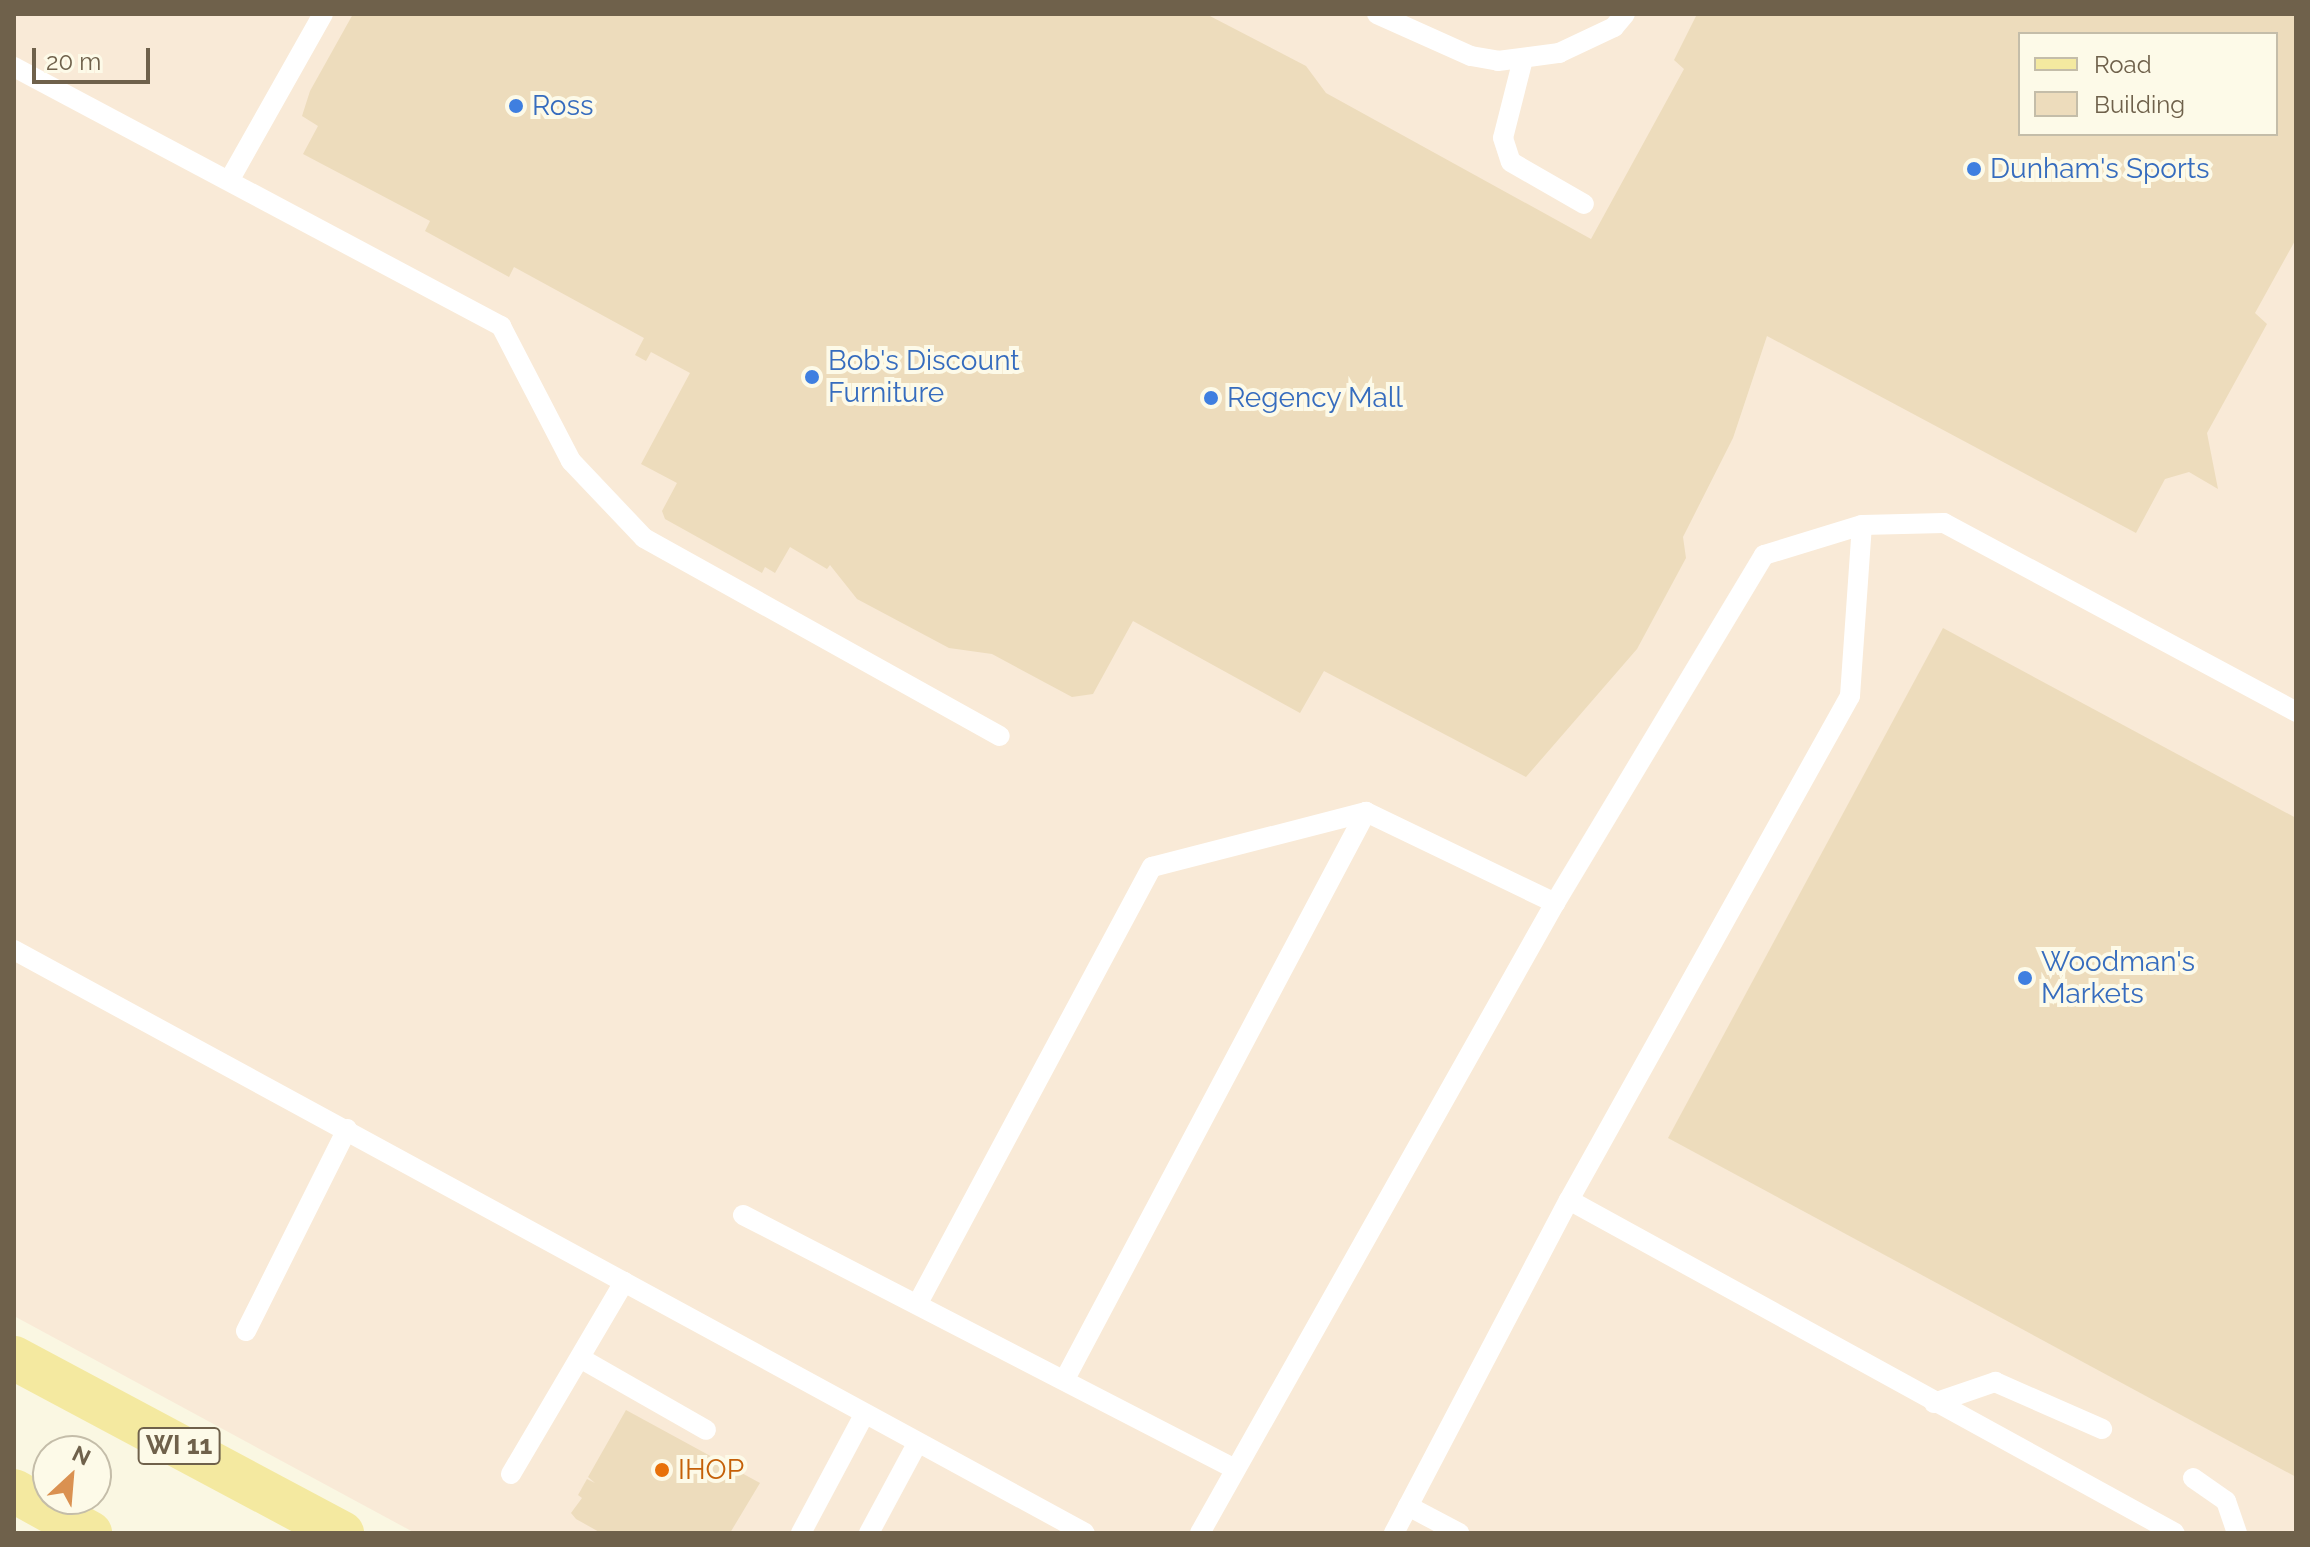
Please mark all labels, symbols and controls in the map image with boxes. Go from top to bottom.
scale bar [36,32,154,82]
legend [2018,32,2278,136]
text: 20 m [46,47,101,76]
text: Road [2094,50,2152,79]
place label: Ross [532,89,594,123]
text: Building [2094,90,2185,119]
marker: Ross [507,97,525,115]
place label: Dunham's Sports [1990,152,2210,186]
marker: Dunham's Sports [1965,160,1983,178]
place label: Bob's Discount Furniture [828,344,1020,410]
marker: Bob's Discount Furniture [803,368,821,386]
place label: Regency Mall [1227,381,1404,415]
marker: Regency Mall [1202,389,1220,407]
place label: Woodman's Markets [2041,945,2195,1011]
marker: Woodman's Markets [2016,969,2034,987]
road number: WI 11 [137,1424,221,1468]
north arrow [32,1435,112,1515]
text: N [68,1440,95,1471]
place label: IHOP [678,1453,744,1487]
marker: IHOP [653,1461,671,1479]

